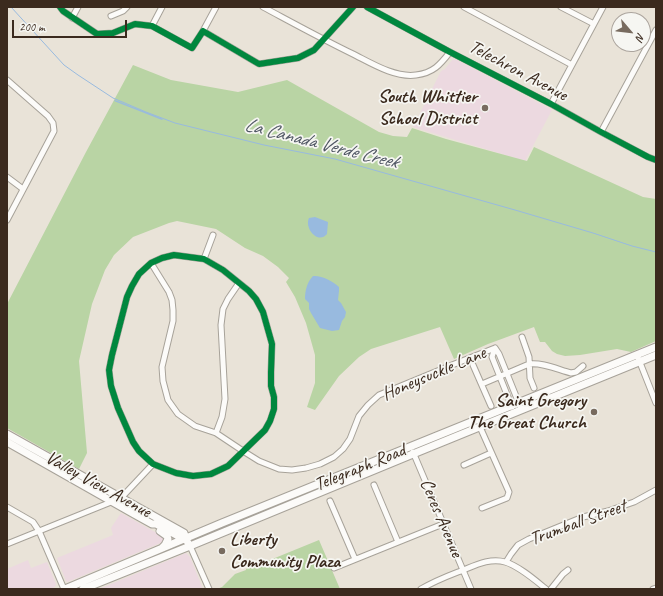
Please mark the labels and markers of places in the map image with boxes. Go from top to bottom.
place label: South Whittier School District [378,86,477,130]
marker: South Whittier School District [480,103,490,113]
place label: Saint Gregory The Great Church [468,390,586,434]
marker: Saint Gregory The Great Church [589,407,599,417]
place label: Liberty Community Plaza [230,529,340,573]
marker: Liberty Community Plaza [217,546,227,556]

